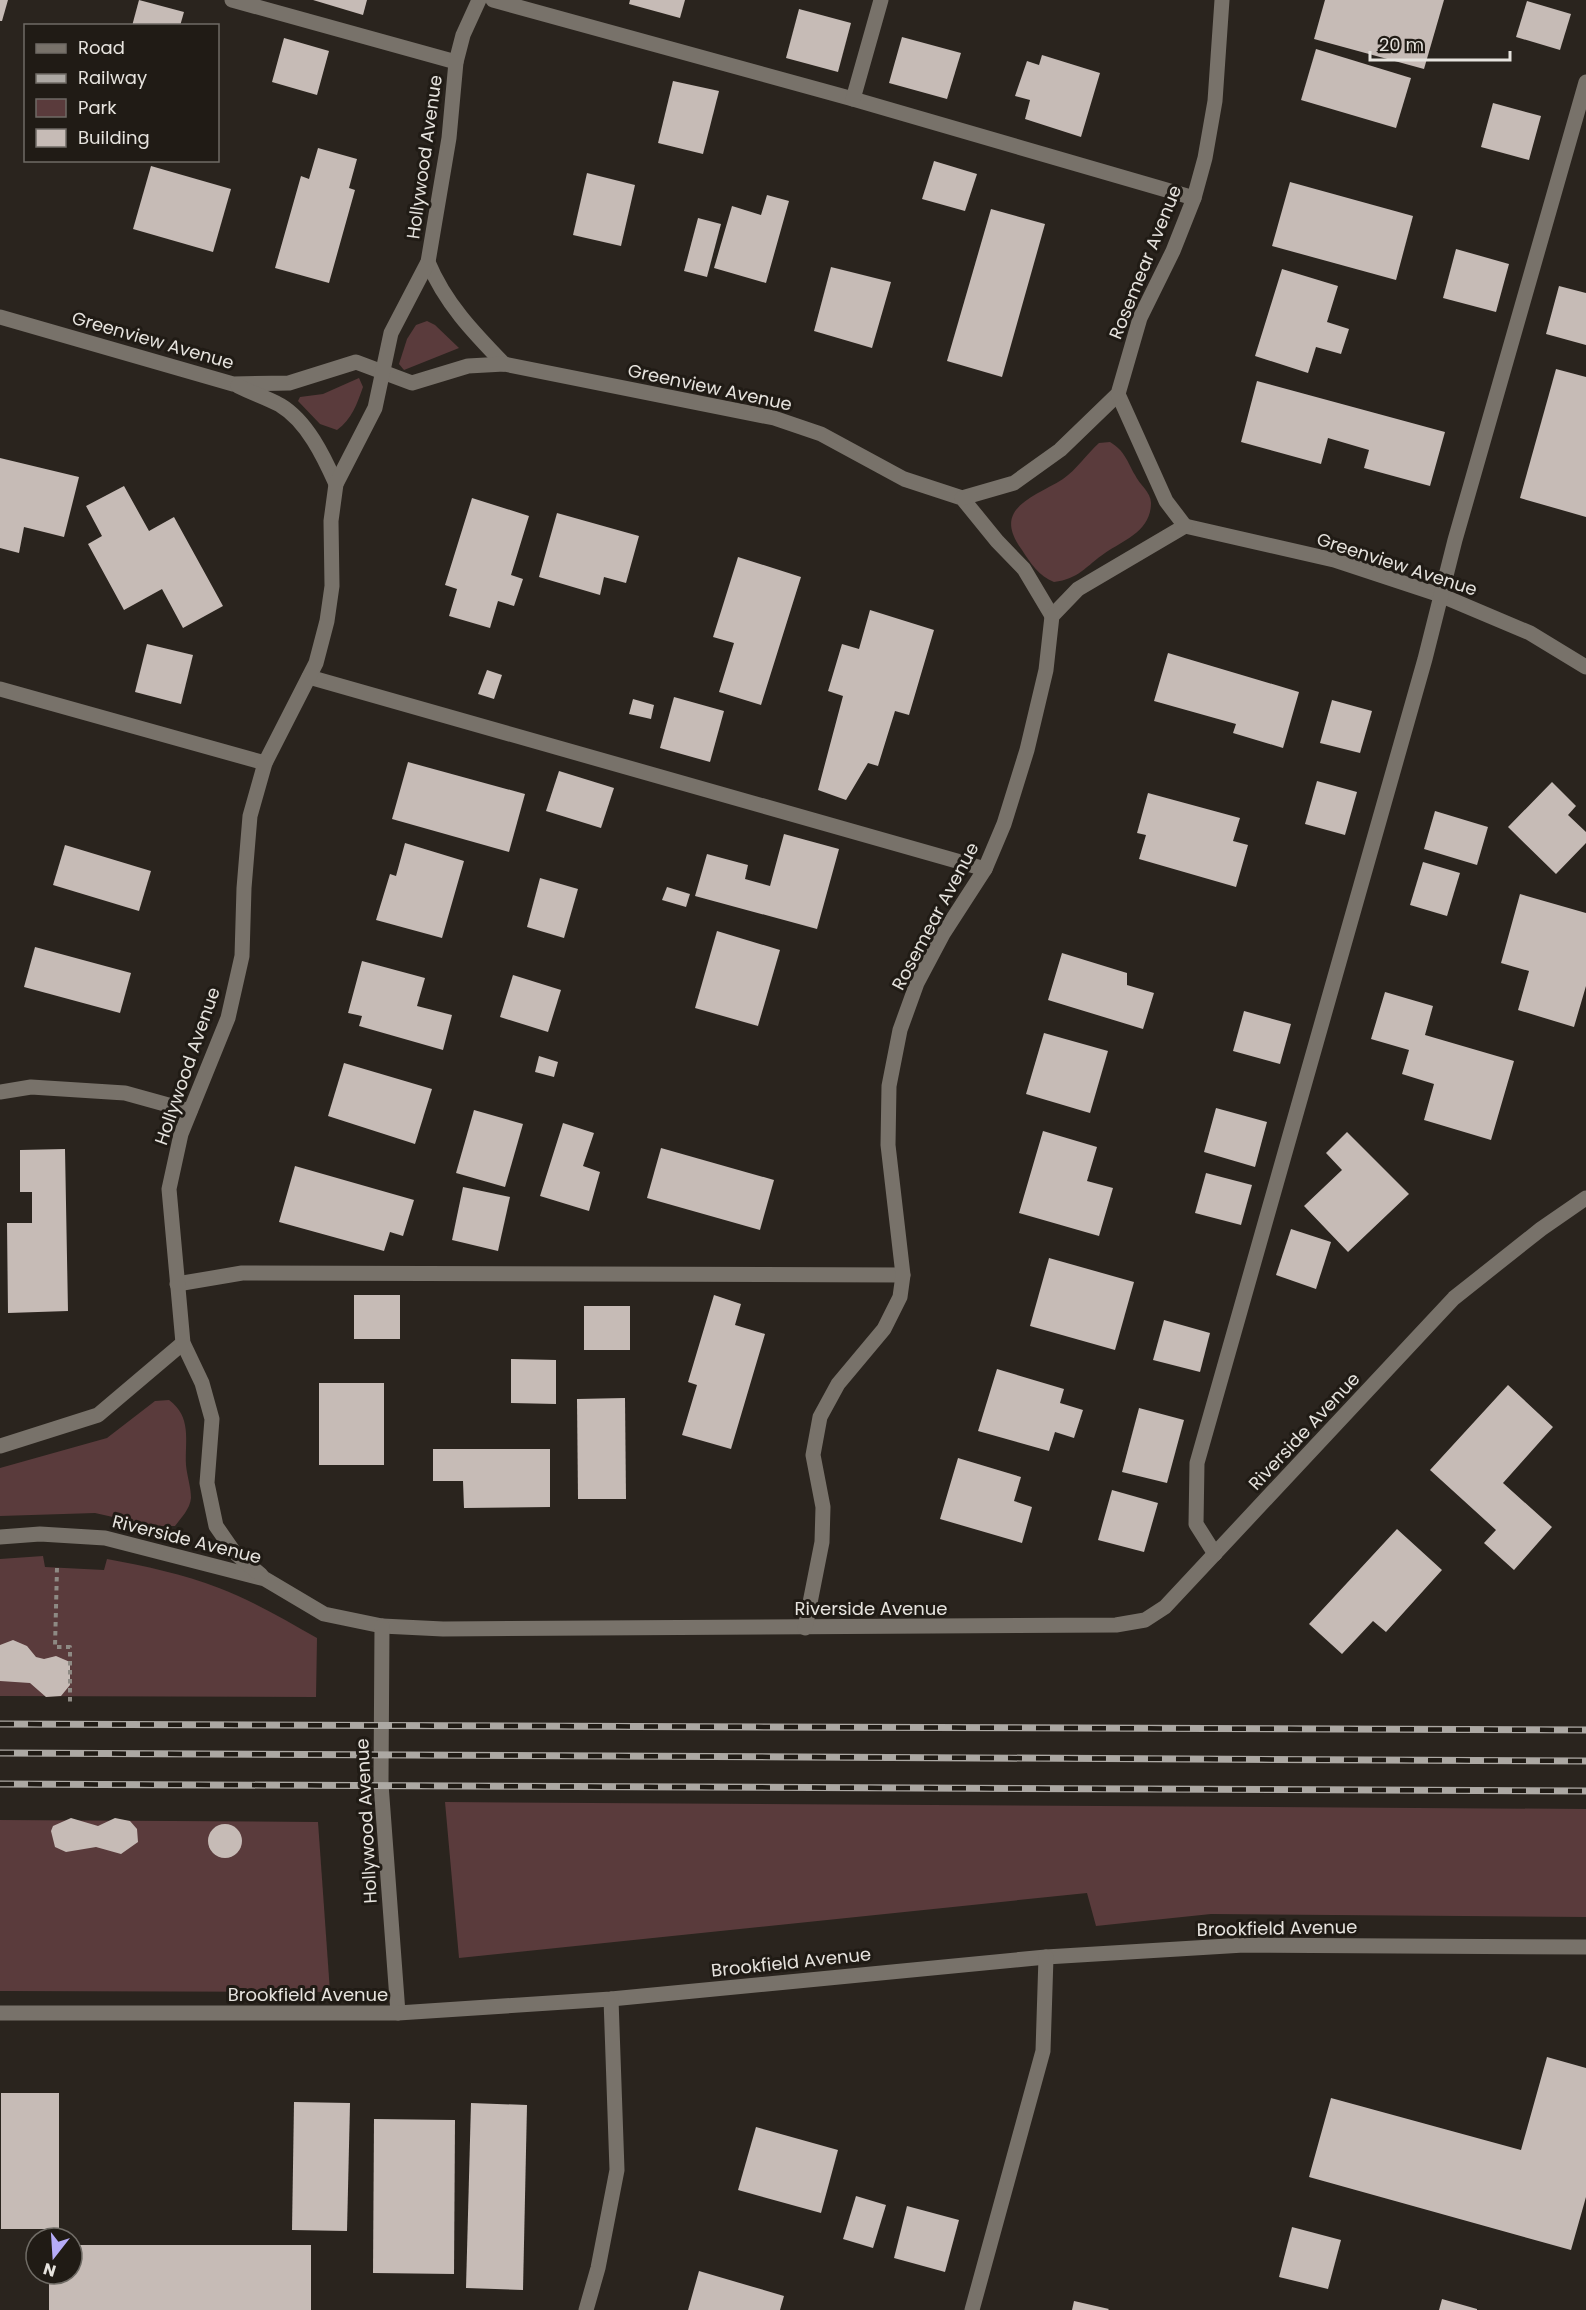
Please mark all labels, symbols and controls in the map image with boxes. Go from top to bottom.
legend [24,24,219,162]
scale bar [1370,24,1510,62]
text: 20 m [1379,32,1424,57]
text: Road [78,35,125,60]
text: Railway [78,65,147,90]
street label: Hollywood Avenue [400,73,448,241]
text: Park [78,95,117,120]
text: Building [78,125,150,150]
street label: Rosemear Avenue [1103,181,1187,343]
street label: Greenview Avenue [69,305,237,375]
street label: Greenview Avenue [626,357,794,417]
street label: Greenview Avenue [1314,526,1480,602]
street label: Rosemear Avenue [885,838,985,994]
street label: Hollywood Avenue [148,984,226,1148]
street label: Riverside Avenue [1243,1367,1365,1495]
street label: Riverside Avenue [110,1508,264,1570]
street label: Riverside Avenue [795,1596,947,1621]
street label: Hollywood Avenue [349,1738,383,1904]
street label: Brookfield Avenue [1197,1914,1357,1942]
street label: Brookfield Avenue [710,1941,872,1983]
street label: Brookfield Avenue [228,1982,388,2007]
north arrow [24,2226,84,2286]
text: N [41,2257,59,2283]

